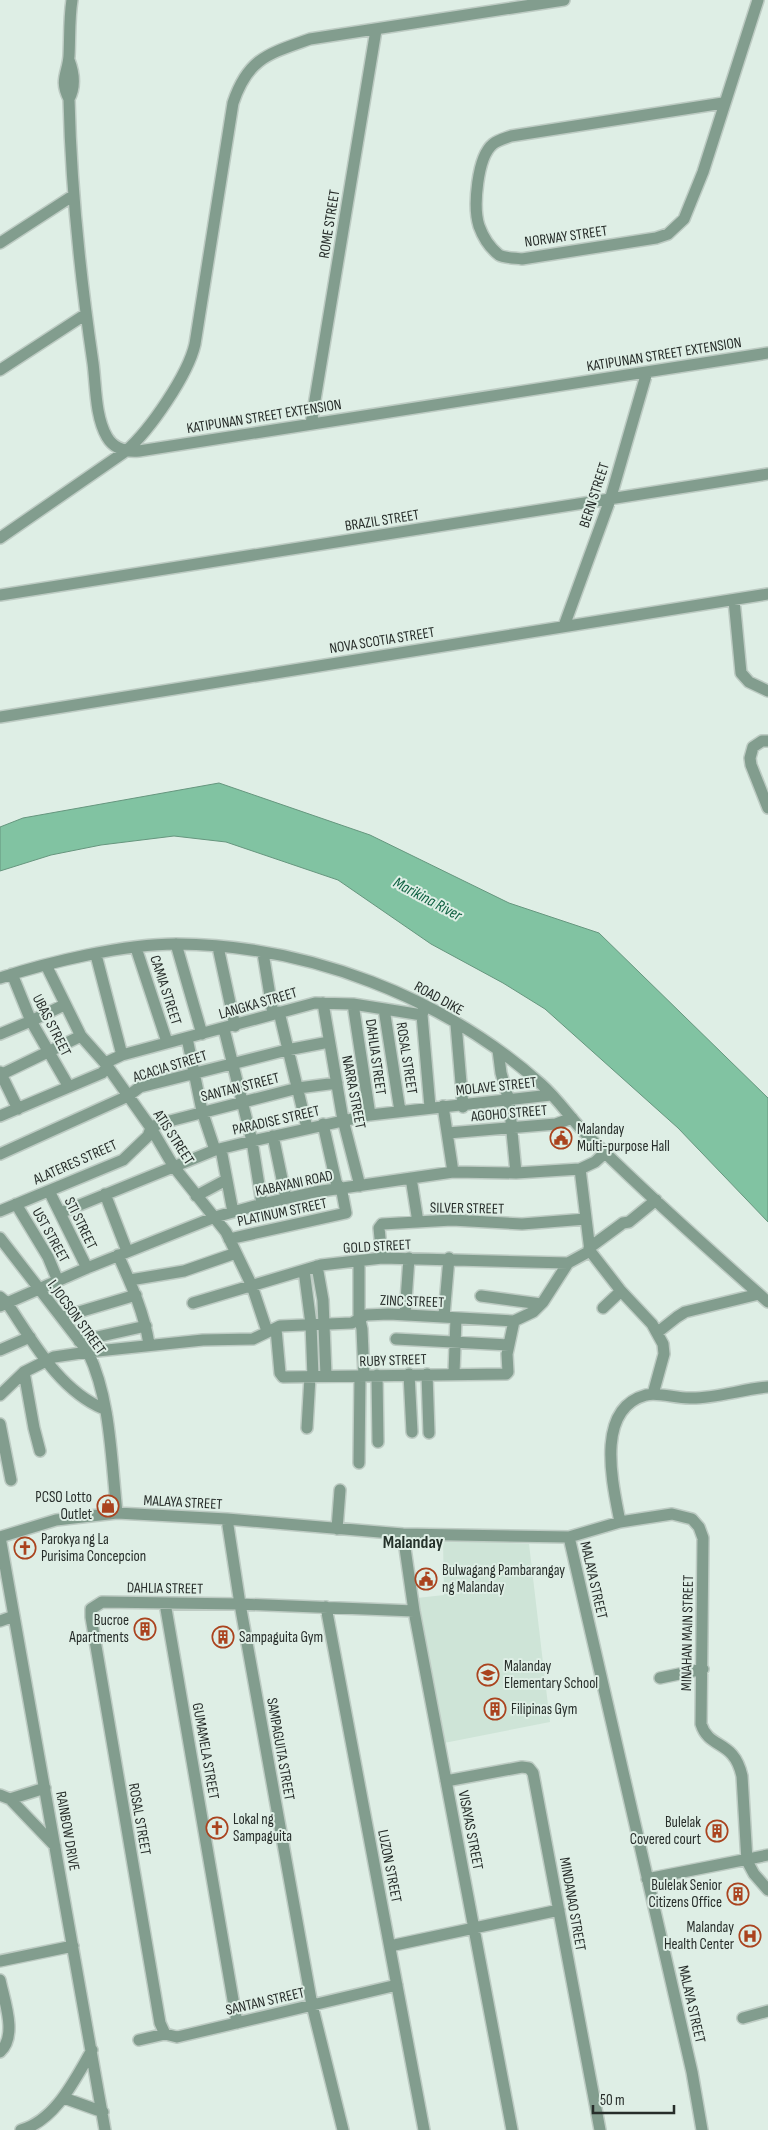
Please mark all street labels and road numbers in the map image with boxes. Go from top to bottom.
street label: ROME STREET [315,188,344,260]
street label: NORWAY STREET [523,221,609,252]
street label: KATIPUNAN STREET EXTENSION [585,333,743,376]
street label: KATIPUNAN STREET EXTENSION [185,395,343,438]
street label: BERN STREET [575,460,614,530]
street label: BRAZIL STREET [344,505,421,536]
street label: NOVA SCOTIA STREET [328,623,436,658]
street label: CAMIA STREET [145,953,186,1027]
street label: ROAD DIKE [411,977,467,1020]
street label: LANGKA STREET [217,983,300,1024]
street label: UBAS STREET [28,991,75,1059]
street label: DAHLIA STREET [361,1018,390,1096]
street label: ROSAL STREET [391,1021,422,1095]
street label: ACACIA STREET [130,1046,210,1087]
street label: NARRA STREET [337,1054,370,1130]
street label: SANTAN STREET [199,1069,281,1106]
street label: MOLAVE STREET [455,1073,537,1100]
street label: PARADISE STREET [231,1101,322,1140]
street label: AGOHO STREET [469,1101,548,1126]
street label: ATIS STREET [148,1105,198,1168]
street label: ALATERES STREET [29,1135,120,1190]
street label: KABAYANI ROAD [254,1166,335,1201]
street label: STI STREET [60,1194,101,1252]
street label: PLATINUM STREET [236,1194,329,1231]
street label: SILVER STREET [430,1198,504,1219]
street label: UST STREET [28,1204,73,1266]
street label: GOLD STREET [343,1235,411,1258]
street label: I. JOCSON STREET [43,1276,110,1358]
street label: ZINC STREET [379,1291,444,1312]
street label: RUBY STREET [359,1350,427,1371]
street label: MALAYA STREET [143,1491,223,1514]
street label: MALAYA STREET [575,1539,612,1621]
street label: MINAHAN MAIN STREET [677,1575,698,1691]
street label: DAHLIA STREET [127,1578,203,1599]
street label: SAMPAGUITA STREET [262,1696,299,1802]
street label: GUMAMELA STREET [188,1701,223,1801]
street label: ROSAL STREET [124,1782,155,1857]
street label: VISAYAS STREET [453,1789,488,1871]
street label: RAINBOW DRIVE [51,1790,84,1872]
street label: LUZON STREET [373,1828,406,1904]
street label: MINDANAO STREET [555,1856,590,1952]
street label: MALAYA STREET [673,1963,710,2045]
street label: SANTAN STREET [224,1983,306,2020]

